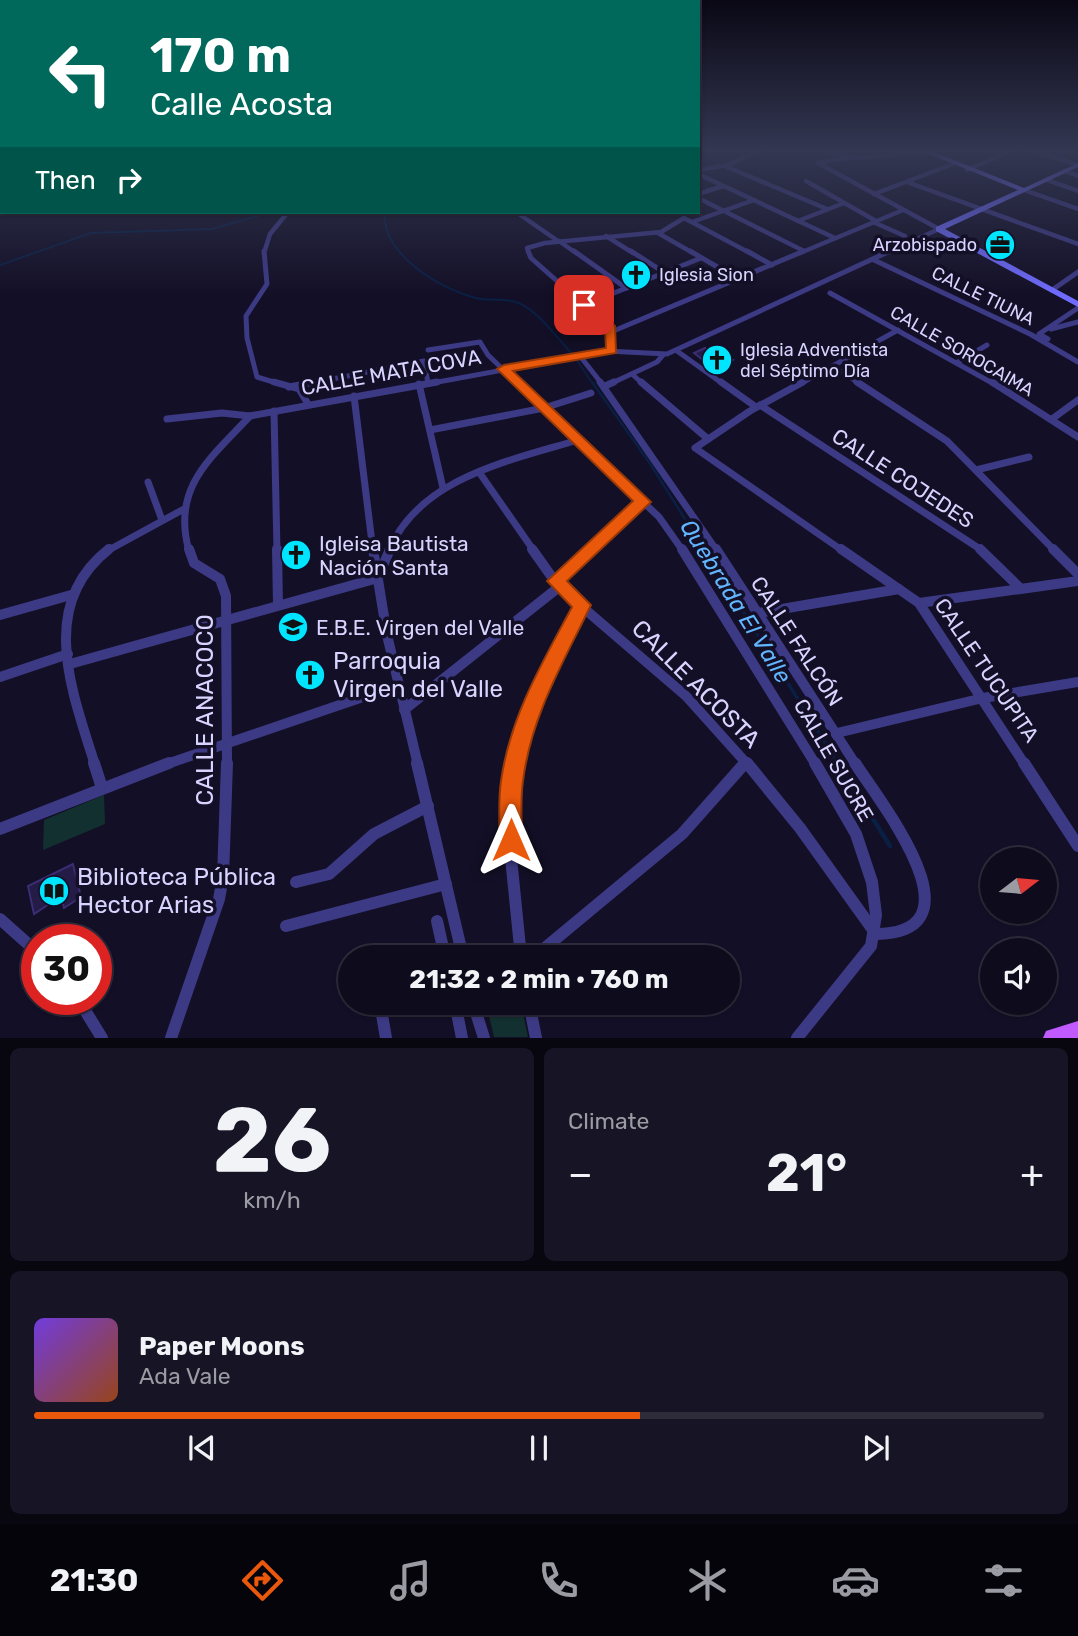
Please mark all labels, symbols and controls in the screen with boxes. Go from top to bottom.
text: 170 m [150,26,291,84]
icon: left [35,28,126,119]
text: Calle Acosta [150,85,333,123]
icon: right [110,161,148,199]
text: Then [35,165,96,196]
office icon: Arzobispado [983,228,1017,262]
place label: Arzobispado [873,234,977,256]
church icon: Iglesia Sion [619,258,653,292]
street label: CALLE TIUNA [928,262,1038,330]
place label: Iglesia Sion [659,264,754,286]
pin [554,275,614,335]
icon: arrive [565,286,603,324]
street label: CALLE SOROCAIMA [886,301,1038,401]
place label: Iglesia Adventista del Séptimo Día [740,339,888,382]
church icon: Iglesia Adventista del Séptimo Día [700,343,734,377]
street label: CALLE MATA COVA [299,344,483,400]
street label: CALLE COJEDES [827,423,979,533]
water label: Quebrada El Valle [674,514,798,688]
place label: Igleisa Bautista Nación Santa [319,531,469,580]
church icon: Igleisa Bautista Nación Santa [279,538,313,572]
street label: CALLE FALCÓN [746,572,848,710]
street label: CALLE TUCUPITA [930,593,1044,747]
school or university icon: E.B.E. Virgen del Valle [276,610,310,644]
street label: CALLE ANACOCO [191,614,219,806]
street label: CALLE ACOSTA [626,614,766,754]
place label: E.B.E. Virgen del Valle [316,615,524,640]
place label: Parroquia Virgen del Valle [333,647,503,703]
church icon: Parroquia Virgen del Valle [293,658,327,692]
street label: CALLE SUCRE [789,694,879,826]
position arrow [474,803,548,877]
north arrow [980,847,1057,924]
map controls [980,847,1057,1015]
place label: Biblioteca Pública Hector Arias [77,863,276,919]
library icon: Biblioteca Pública Hector Arias [37,874,71,908]
speed limit sign: 30 [21,924,112,1015]
button: sound [980,938,1057,1015]
text: 21:32 · 2 min · 760 m [409,964,669,995]
text: 26 [213,1086,331,1194]
text: Climate [568,1107,649,1135]
text: 21° [766,1142,847,1204]
text: − [568,1151,593,1197]
text: + [1020,1151,1044,1197]
text: km/h [243,1186,301,1214]
text: Paper Moons [139,1331,305,1362]
text: Ada Vale [139,1362,231,1390]
icon: previous [183,1429,221,1467]
icon: pause [520,1429,558,1467]
icon: next [857,1429,895,1467]
icon: directions [238,1556,287,1605]
icon: music [386,1556,435,1605]
icon: phone [534,1556,583,1605]
icon: climate [683,1556,732,1605]
icon: car [831,1556,880,1605]
icon: filters [979,1556,1028,1605]
text: 21:30 [50,1561,139,1599]

